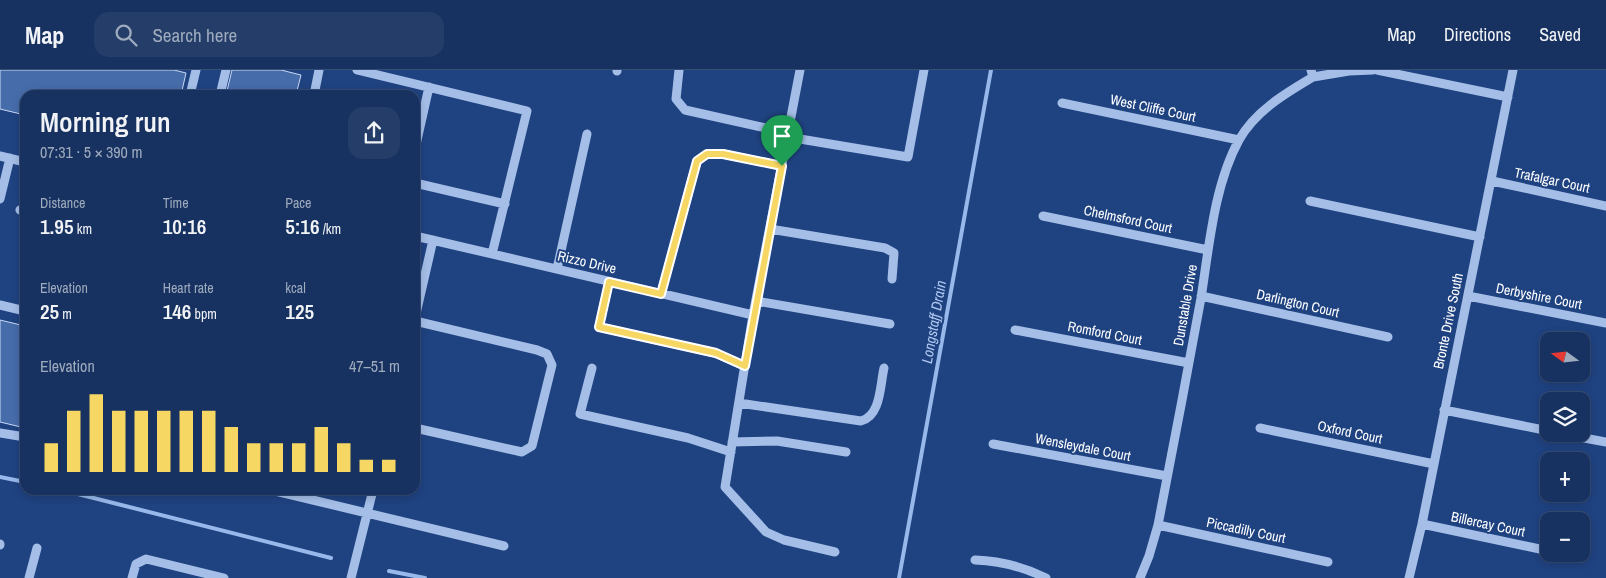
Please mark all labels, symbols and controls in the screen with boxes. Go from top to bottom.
search box [94,12,444,57]
text: Map [25,19,64,51]
icon: search [112,21,140,49]
text: Search here [152,22,237,48]
text: Map [1387,22,1416,47]
text: Directions [1444,22,1511,47]
text: Saved [1539,22,1581,47]
street label: West Cliffe Court [1109,90,1197,126]
text: Morning run [40,103,171,141]
button: share [348,107,400,159]
pin [761,115,803,166]
icon: arrive [768,122,796,150]
text: 07:31 · 5 × 390 m [40,141,143,163]
street label: Trafalgar Court [1513,163,1591,197]
text: Distance [40,194,85,212]
text: Time [163,194,189,212]
text: Pace [285,194,312,212]
street label: Chelmsford Court [1082,201,1174,237]
text: 1.95 [40,212,74,241]
text: 10:16 [163,212,206,241]
text: 5:16 [285,212,319,241]
text: km [74,220,92,238]
text: /km [319,220,341,238]
street label: Rizzo Drive [556,246,618,278]
street label: Dunstable Drive [1169,263,1201,347]
street label: Bronte Drive South [1429,271,1467,371]
text: Elevation [40,279,88,297]
text: Heart rate [163,279,214,297]
text: kcal [285,279,306,297]
water label: Longstaff Drain [916,279,951,365]
street label: Derbyshire Court [1494,279,1584,313]
street label: Darlington Court [1255,285,1341,321]
text: 25 [40,297,59,326]
text: 146 [163,297,191,326]
text: 125 [285,297,314,326]
text: m [59,305,72,323]
text: bpm [191,305,217,323]
street label: Romford Court [1066,317,1144,349]
north arrow [1540,332,1590,382]
map controls [1540,332,1590,562]
text: Elevation [40,355,95,377]
text: 47–51 m [349,355,400,377]
button: layers [1540,392,1590,442]
street label: Oxford Court [1316,416,1384,448]
street label: Wensleydale Court [1034,429,1132,465]
button: + [1540,452,1590,502]
street label: Billercay Court [1449,507,1527,541]
button: − [1540,512,1590,562]
street label: Piccadilly Court [1205,513,1287,547]

